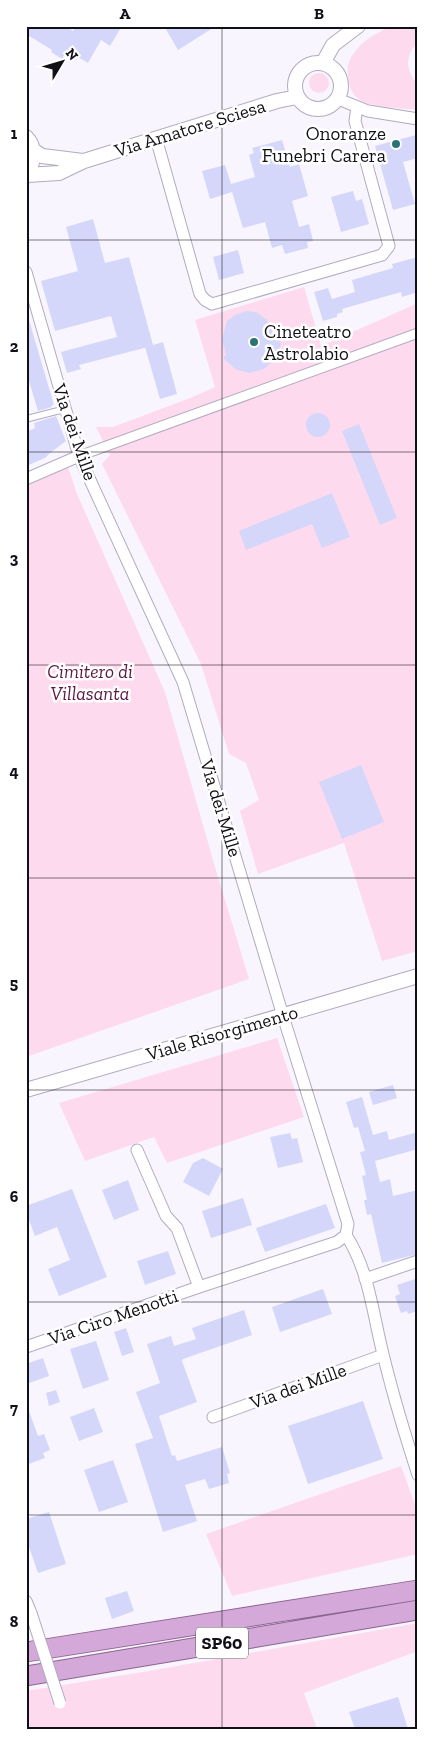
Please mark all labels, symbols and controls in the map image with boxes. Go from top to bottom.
text: A [120,4,131,23]
text: B [314,4,324,23]
north arrow [38,38,88,88]
text: N [62,45,82,64]
street label: Via Amatore Sciesa [111,94,268,162]
place label: Onoranze Funebri Carera [262,122,386,167]
text: 1 [11,124,18,143]
marker: Onoranze Funebri Carera [390,138,402,150]
place label: Cineteatro Astrolabio [264,320,352,365]
marker: Cineteatro Astrolabio [248,336,260,348]
text: 2 [10,337,19,356]
street label: Via dei Mille [47,380,102,483]
text: 3 [10,549,19,568]
park label: Cimitero di Villasanta [47,660,133,705]
street label: Via dei Mille [195,755,247,860]
text: 4 [9,762,19,781]
text: 5 [10,974,18,993]
street label: Viale Risorgimento [143,1000,301,1066]
text: 6 [10,1187,19,1206]
street label: Via Ciro Menotti [44,1284,181,1350]
street label: Via dei Mille [246,1358,349,1414]
text: 7 [10,1399,18,1418]
text: 8 [10,1612,19,1631]
road number: SP60 [196,1628,248,1659]

